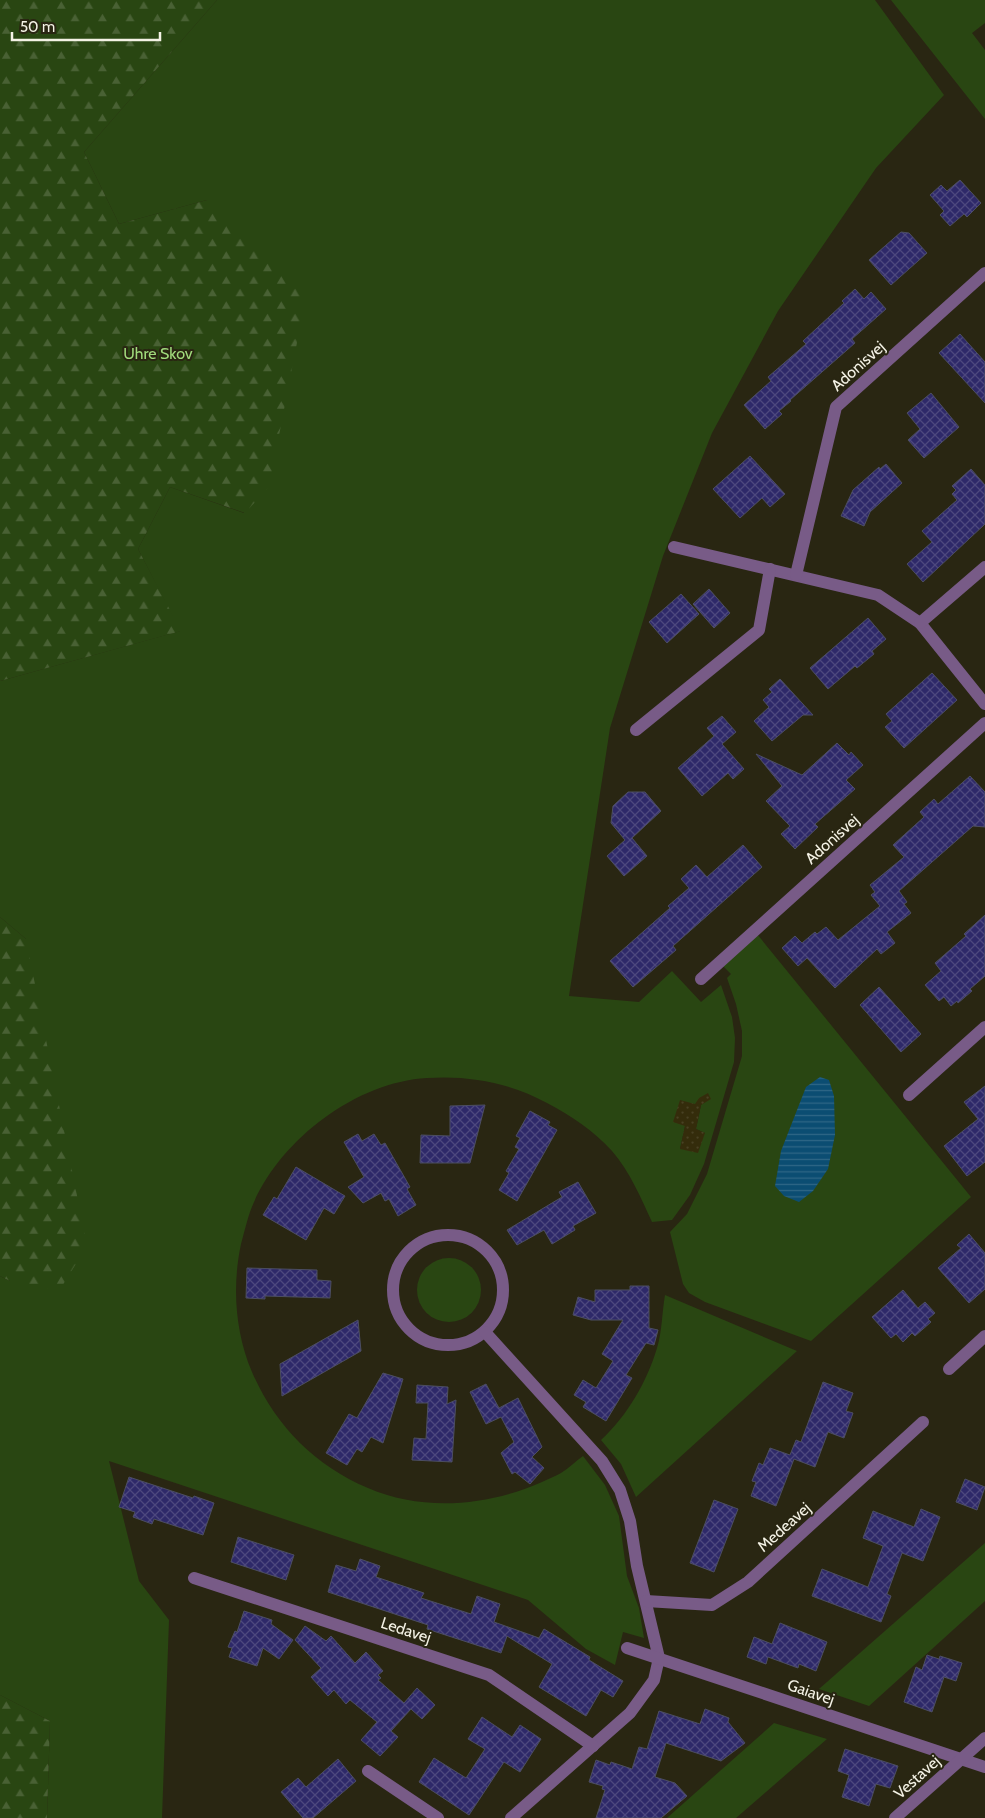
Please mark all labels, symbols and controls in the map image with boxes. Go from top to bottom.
scale bar [12,10,160,42]
text: 50 m [20,18,55,36]
street label: Adonisvej [827,337,889,395]
park label: Uhre Skov [123,344,193,363]
street label: Adonisvej [801,810,863,868]
street label: Medeavej [754,1498,814,1556]
street label: Ledavej [379,1613,433,1647]
street label: Gaiavej [785,1675,837,1709]
street label: Vestavej [890,1751,944,1803]

